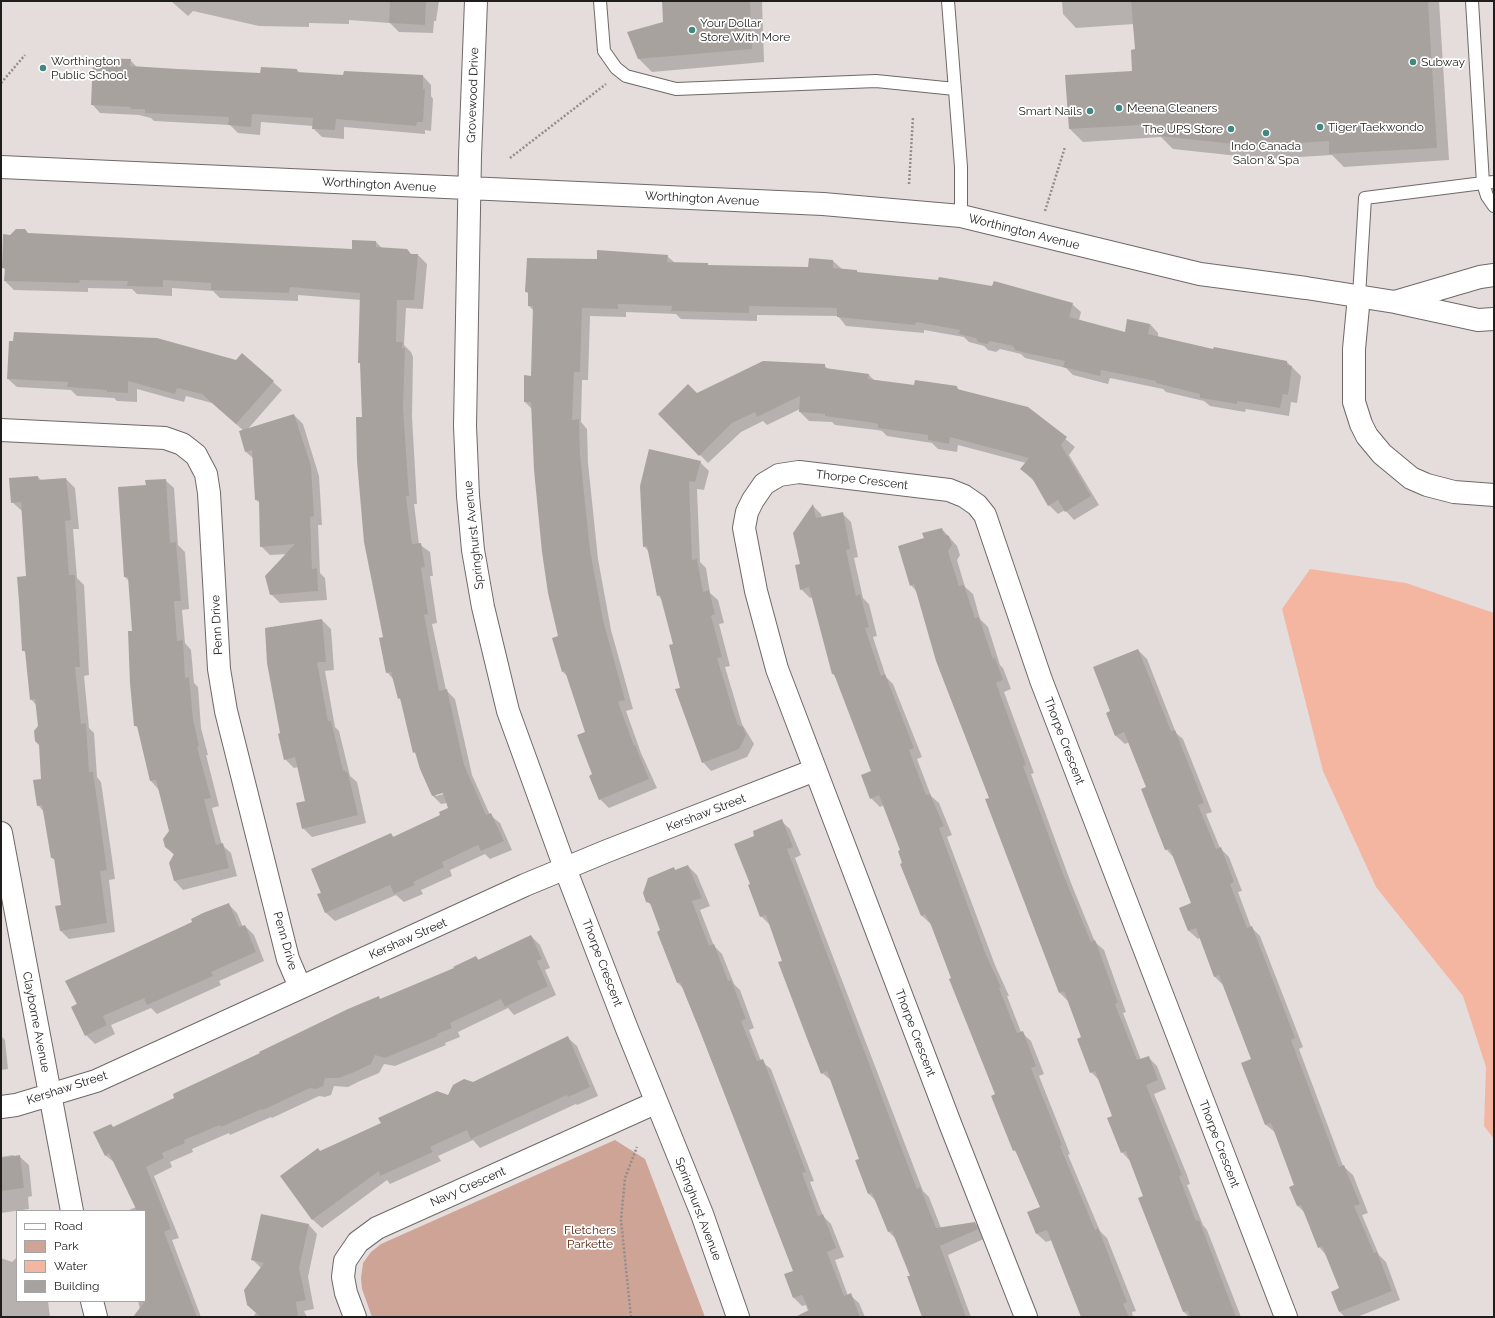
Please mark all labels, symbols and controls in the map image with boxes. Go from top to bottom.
place label: Your Dollar Store With More [700,16,790,44]
marker: Your Dollar Store With More [687,25,697,35]
street label: Grovewood Drive [464,47,482,143]
place label: Worthington Public School [51,54,127,82]
place label: Subway [1421,55,1465,69]
marker: Subway [1408,57,1418,67]
marker: Worthington Public School [38,63,48,73]
place label: Meena Cleaners [1127,101,1217,115]
marker: Meena Cleaners [1114,103,1124,113]
place label: Smart Nails [1018,104,1082,118]
marker: Smart Nails [1085,106,1095,116]
place label: Tiger Taekwondo [1328,120,1424,134]
place label: The UPS Store [1142,122,1223,136]
marker: Tiger Taekwondo [1315,122,1325,132]
marker: The UPS Store [1226,124,1236,134]
marker: Indo Canada Salon & Spa [1261,128,1271,138]
place label: Indo Canada Salon & Spa [1231,139,1301,167]
street label: Worthington Avenue [322,175,436,195]
street label: Worthington Avenue [645,189,759,209]
street label: Worthington Avenue [967,211,1081,253]
street label: Thorpe Crescent [815,467,909,493]
street label: Springhurst Avenue [461,480,487,590]
street label: Penn Drive [208,595,226,655]
street label: Thorpe Crescent [1041,695,1087,787]
street label: Kershaw Street [664,791,748,835]
street label: Penn Drive [270,910,300,972]
street label: Kershaw Street [367,915,449,963]
street label: Thorpe Crescent [579,917,625,1009]
street label: Clayborne Avenue [19,970,53,1074]
street label: Thorpe Crescent [892,987,938,1079]
street label: Kershaw Street [25,1068,109,1108]
street label: Thorpe Crescent [1196,1098,1242,1190]
street label: Springhurst Avenue [672,1155,724,1263]
street label: Navy Crescent [428,1164,508,1210]
legend [16,1210,146,1302]
text: Road [54,1219,83,1233]
park label: Fletchers Parkette [564,1223,616,1251]
text: Park [54,1239,79,1253]
text: Water [54,1259,88,1273]
text: Building [54,1279,100,1293]

